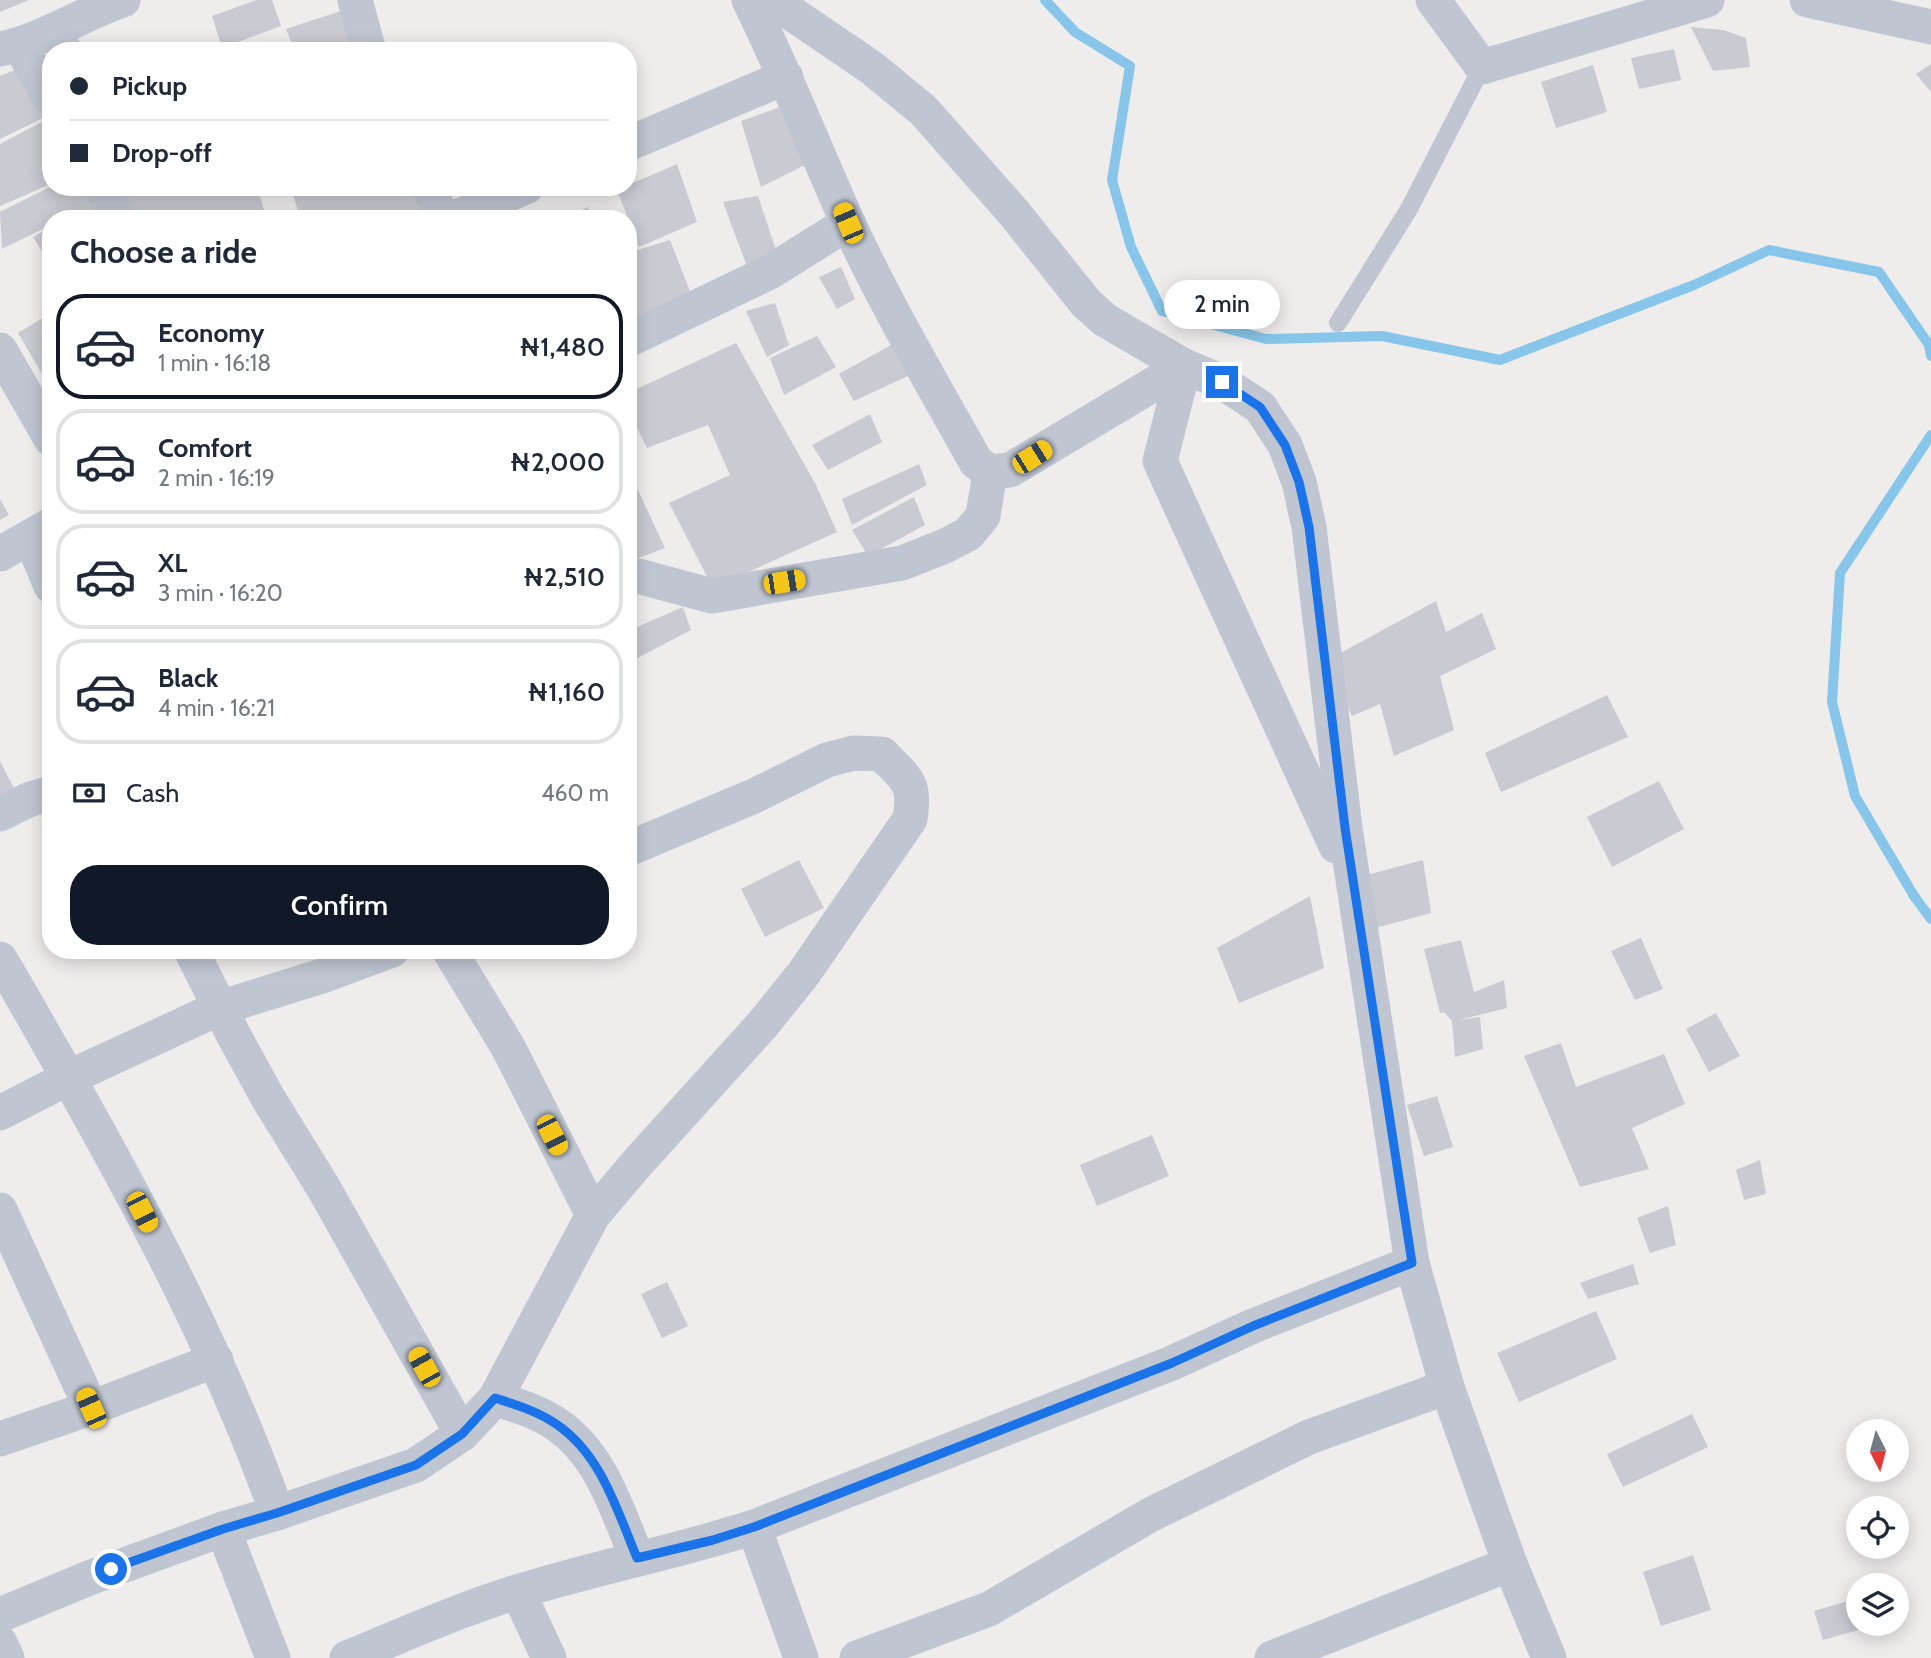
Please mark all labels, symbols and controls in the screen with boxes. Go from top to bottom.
text: Pickup [112,70,187,102]
text: Drop-off [112,137,212,169]
car [831,200,866,246]
text: Choose a ride [70,232,257,271]
callout: 2 min [1164,280,1280,330]
text: 2 min [1194,290,1250,318]
icon: car [74,315,137,378]
text: Economy [158,317,264,349]
text: ₦1,480 [519,331,605,363]
text: 1 min · 16:18 [158,349,271,377]
route end [1206,366,1238,398]
icon: car [74,430,137,493]
text: Comfort [158,432,252,464]
car [1009,437,1056,477]
text: ₦2,000 [510,446,605,478]
text: 2 min · 16:19 [158,464,275,492]
icon: car [74,545,137,608]
text: XL [158,547,187,579]
text: ₦2,510 [523,561,605,593]
car [762,568,807,596]
text: 3 min · 16:20 [158,579,283,607]
icon: car [74,660,137,723]
text: Black [158,662,218,694]
text: ₦1,160 [527,676,605,708]
text: 4 min · 16:21 [158,694,275,722]
icon: cash [70,774,108,812]
text: Cash [126,777,179,809]
text: 460 m [541,779,609,807]
button: Confirm [70,865,609,945]
car [534,1112,571,1158]
car [124,1189,161,1235]
car [405,1344,444,1390]
car [73,1385,110,1431]
north arrow [1846,1419,1909,1482]
map controls [1846,1419,1909,1636]
button: locate [1846,1496,1909,1559]
route start [95,1553,127,1585]
button: layers [1846,1573,1909,1636]

